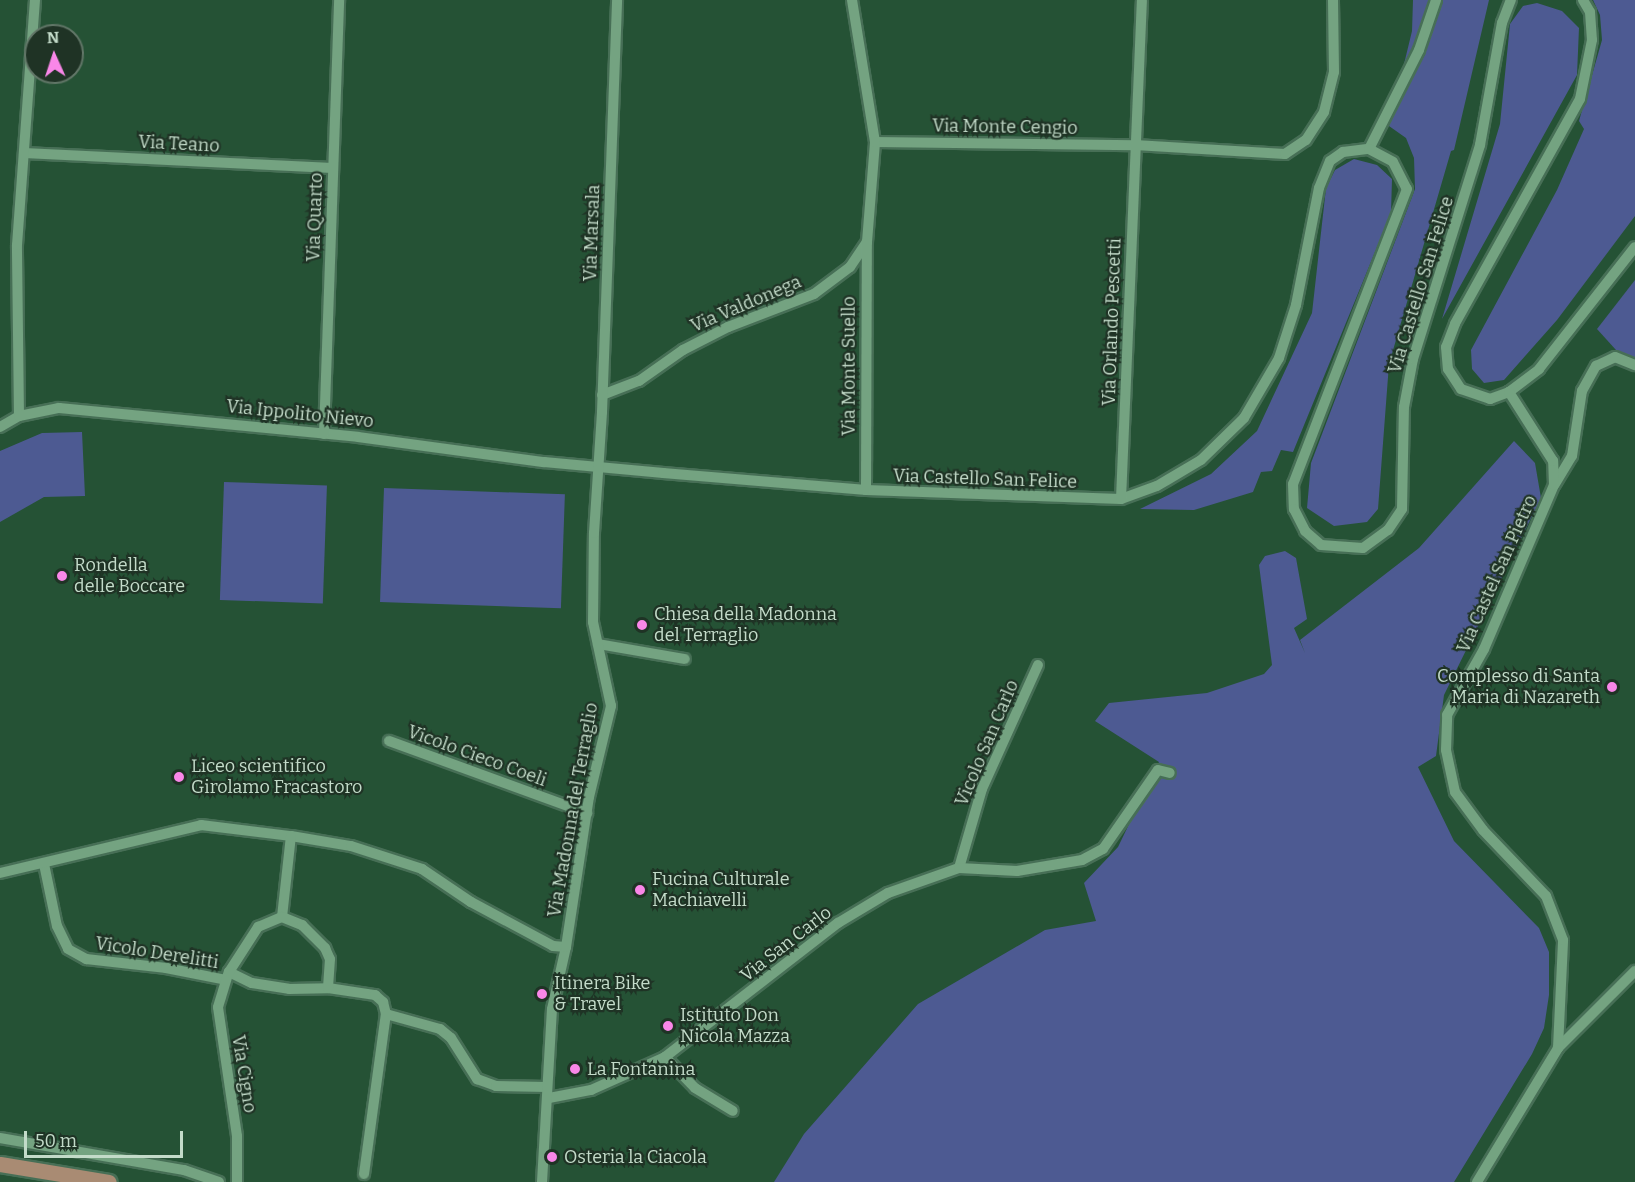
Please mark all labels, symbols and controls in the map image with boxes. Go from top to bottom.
north arrow [24,24,84,84]
text: N [46,28,60,47]
street label: Via Monte Cengio [932,115,1078,139]
street label: Via Teano [138,131,220,157]
street label: Via Quarto [303,172,327,262]
street label: Via Marsala [580,184,604,282]
street label: Via Castello San Felice [1384,194,1458,376]
street label: Via Orlando Pescetti [1098,238,1126,406]
street label: Via Valdonega [687,271,805,337]
street label: Via Monte Suello [838,296,860,436]
street label: Via Ippolito Nievo [225,396,375,432]
street label: Via Castello San Felice [893,465,1077,493]
street label: Via Castel San Pietro [1453,492,1541,656]
place label: Rondella delle Boccare [74,555,185,598]
marker: Rondella delle Boccare [55,569,69,583]
place label: Chiesa della Madonna del Terraglio [654,604,837,646]
marker: Chiesa della Madonna del Terraglio [635,618,649,632]
place label: Complesso di Santa Maria di Nazareth [1437,666,1600,708]
street label: Vicolo San Carlo [951,677,1023,809]
marker: Complesso di Santa Maria di Nazareth [1605,680,1619,694]
street label: Via Madonna del Terraglio [543,701,603,919]
street label: Vicolo Cieco Coeli [405,721,549,791]
place label: Liceo scientifico Girolamo Fracastoro [191,756,362,798]
marker: Liceo scientifico Girolamo Fracastoro [172,770,186,784]
place label: Fucina Culturale Machiavelli [652,869,790,912]
marker: Fucina Culturale Machiavelli [633,883,647,897]
street label: Via San Carlo [736,902,836,986]
street label: Vicolo Derelitti [94,933,220,973]
place label: Itinera Bike & Travel [554,973,650,1016]
marker: Itinera Bike & Travel [535,987,549,1001]
place label: Istituto Don Nicola Mazza [680,1005,790,1048]
marker: Istituto Don Nicola Mazza [661,1019,675,1033]
street label: Via Cigno [227,1034,261,1114]
place label: La Fontanina [587,1058,695,1080]
marker: La Fontanina [568,1062,582,1076]
scale bar [27,1119,186,1157]
text: 50 m [35,1130,77,1152]
place label: Osteria la Ciacola [564,1146,707,1168]
marker: Osteria la Ciacola [545,1150,559,1164]

